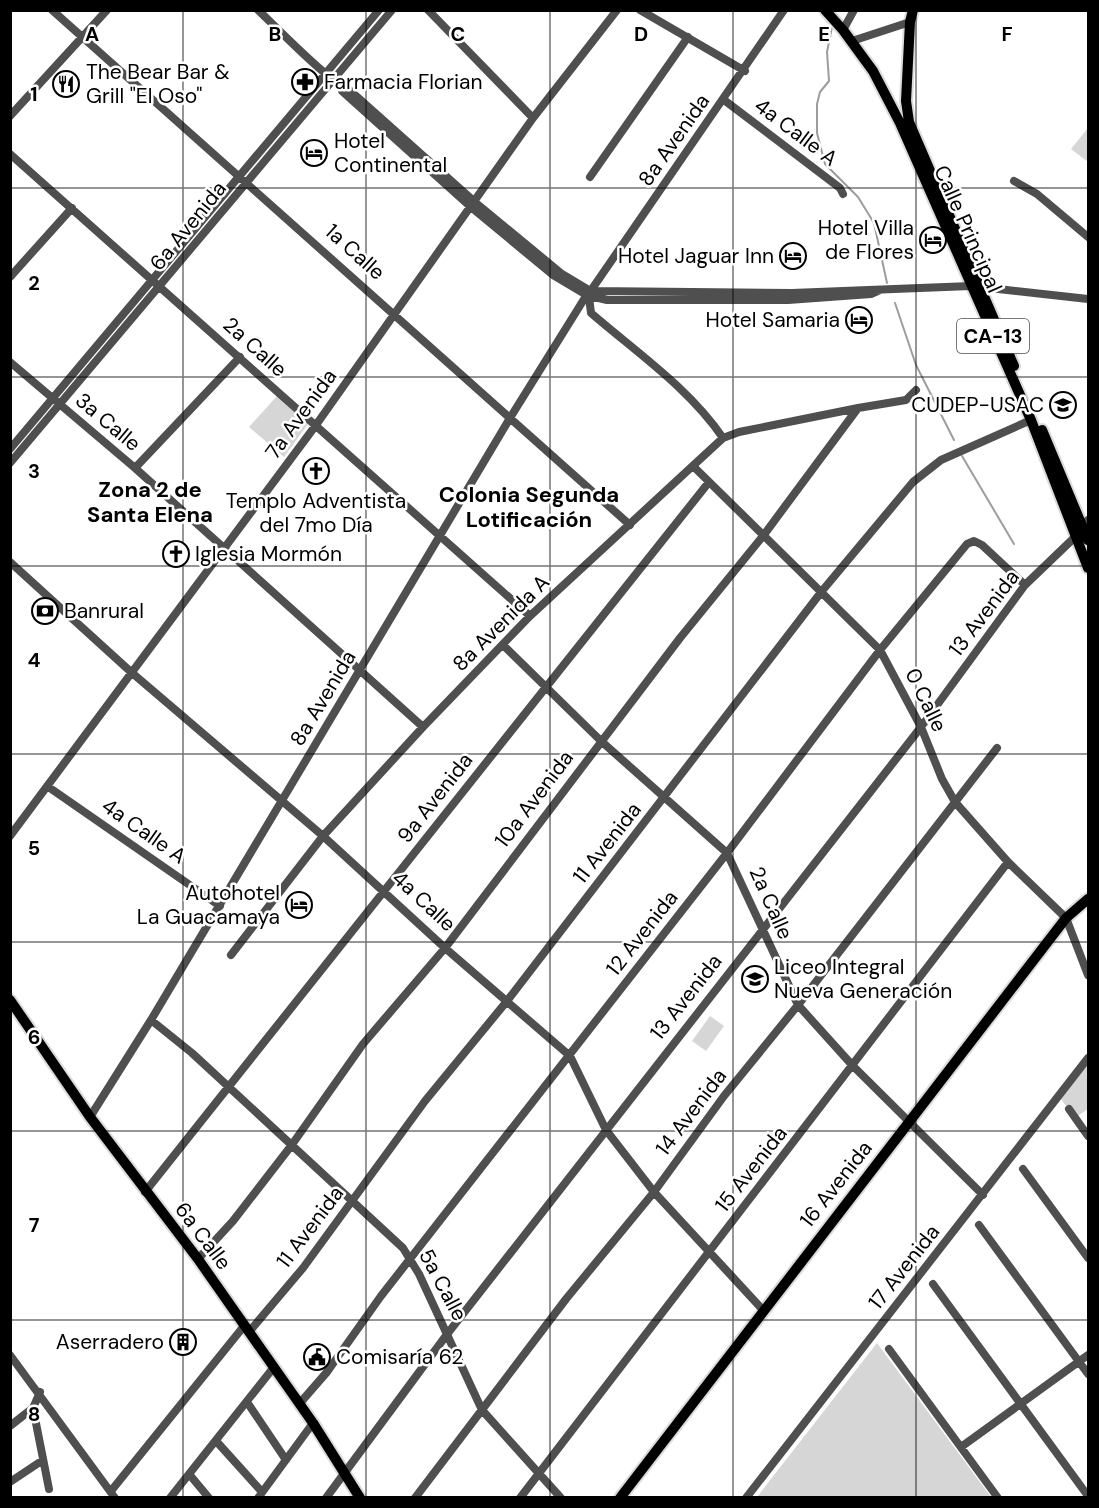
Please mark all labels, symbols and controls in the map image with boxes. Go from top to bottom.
text: A [85,21,99,47]
text: B [269,21,281,47]
text: C [451,21,465,47]
text: D [634,21,648,47]
text: E [818,21,830,47]
text: F [1001,21,1013,47]
place label: The Bear Bar & Grill "El Oso" [86,58,230,110]
pharmacy icon: Farmacia Florian [290,67,320,97]
place label: Farmacia Florian [324,68,483,96]
restaurant icon: The Bear Bar & Grill "El Oso" [51,69,81,99]
text: 1 [30,81,38,107]
street label: 8a Avenida [632,88,716,192]
street label: 4a Calle A [749,92,843,172]
place label: Hotel Continental [334,127,447,179]
hotel icon: Hotel Continental [299,138,329,168]
street label: Calle Principal [927,161,1009,297]
street label: 6a Avenida [143,176,233,276]
place label: Hotel Villa de Flores [818,214,914,266]
street label: 1a Calle [319,218,391,286]
hotel icon: Hotel Villa de Flores [918,225,948,255]
hotel icon: Hotel Jaguar Inn [778,241,808,271]
place label: Hotel Jaguar Inn [618,242,774,270]
text: 2 [28,270,40,296]
hotel icon: Hotel Samaria [844,305,874,335]
place label: Hotel Samaria [706,306,840,334]
street label: 2a Calle [217,311,293,383]
road number: CA-13 [957,319,1029,353]
street label: 7a Avenida [259,363,343,465]
street label: 3a Calle [69,386,147,458]
school or university icon: CUDEP-USAC [1048,390,1078,420]
place label: CUDEP-USAC [911,391,1044,419]
church icon: Templo Adventista del 7mo Día [301,456,331,486]
text: 3 [28,458,40,484]
district label: Zona 2 de Santa Elena [87,475,213,529]
district label: Colonia Segunda Lotificación [439,480,619,534]
place label: Templo Adventista del 7mo Día [226,487,406,539]
church icon: Iglesia Mormón [161,539,191,569]
place label: Iglesia Mormón [195,540,342,568]
street label: 13 Avenida [942,564,1026,662]
street label: 8a Avenida A [446,568,556,678]
bank icon: Banrural [30,596,60,626]
place label: Banrural [64,597,144,625]
street label: 8a Avenida [283,645,363,751]
text: 4 [28,647,41,673]
street label: 0 Calle [899,663,953,737]
street label: 10a Avenida [488,745,580,853]
street label: 9a Avenida [391,747,479,849]
street label: 4a Calle A [96,792,192,870]
street label: 11 Avenida [567,797,647,889]
text: 5 [28,835,40,861]
street label: 2a Calle [743,862,799,944]
street label: 4a Calle [386,864,462,938]
place label: Autohotel La Guacamaya [137,879,280,931]
street label: 12 Avenida [600,884,684,982]
hotel icon: Autohotel La Guacamaya [284,890,314,920]
street label: 13 Avenida [644,948,728,1046]
place label: Liceo Integral Nueva Generación [774,953,952,1005]
school or university icon: Liceo Integral Nueva Generación [740,964,770,994]
text: 6 [28,1024,40,1050]
street label: 14 Avenida [649,1063,733,1161]
street label: 15 Avenida [709,1120,793,1218]
street label: 16 Avenida [793,1135,879,1233]
street label: 11 Avenida [270,1180,350,1274]
street label: 6a Calle [168,1196,238,1276]
text: 7 [29,1212,40,1238]
street label: 17 Avenida [862,1219,946,1315]
street label: 5a Calle [412,1244,474,1326]
building icon: Aserradero [168,1327,198,1357]
place label: Aserradero [56,1328,164,1356]
public building icon: Comisaría 62 [302,1342,332,1372]
place label: Comisaría 62 [336,1343,463,1371]
text: 8 [28,1401,40,1427]

